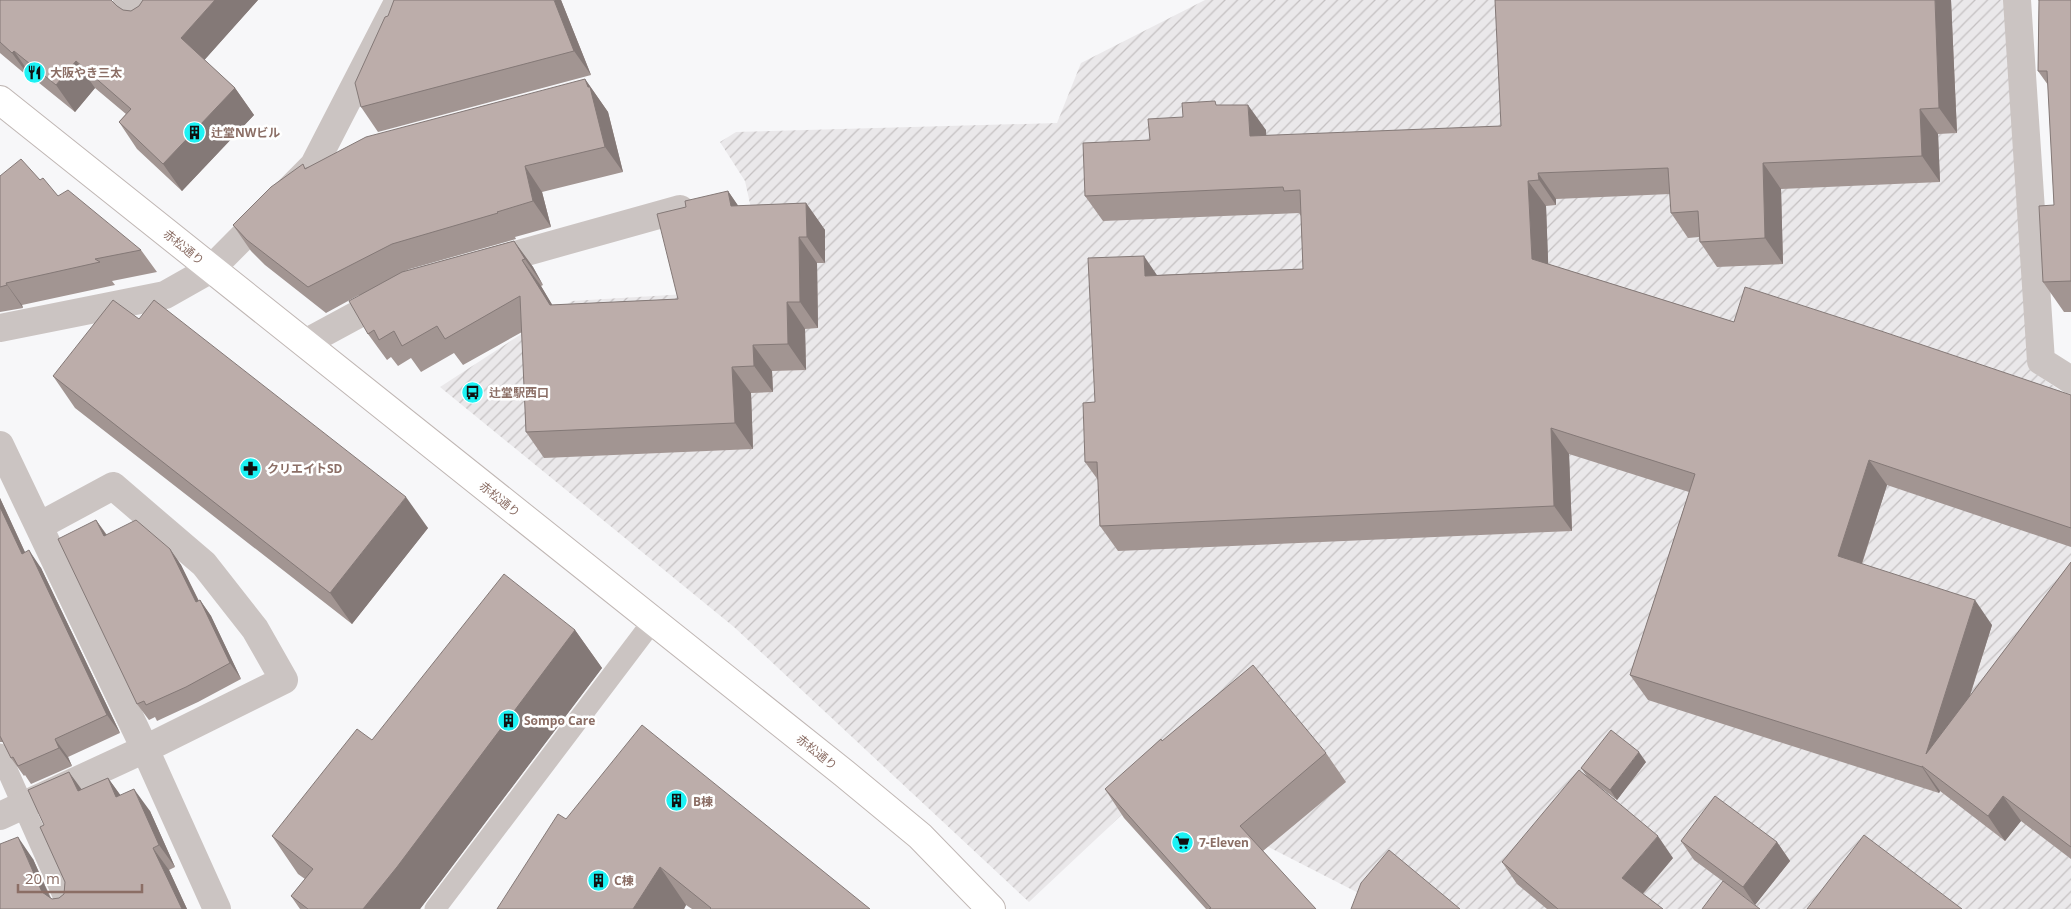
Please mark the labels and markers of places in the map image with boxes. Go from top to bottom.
restaurant icon: 大阪やき三太 [22,60,46,84]
place label: 大阪やき三太 [50,64,122,81]
building icon: 辻堂NWビル [183,120,207,144]
place label: 辻堂NWビル [211,124,280,141]
bus stop icon: 辻堂駅西口 [461,380,485,404]
place label: 辻堂駅西口 [489,384,549,401]
pharmacy icon: クリエイトSD [239,456,263,480]
place label: クリエイトSD [267,460,343,477]
building icon: Sompo Care [496,708,520,732]
place label: Sompo Care [524,712,595,729]
building icon: B棟 [665,789,689,813]
place label: B棟 [693,793,713,810]
supermarket icon: 7-Eleven [1171,830,1195,854]
place label: 7-Eleven [1199,834,1249,851]
building icon: C棟 [586,868,610,892]
place label: C棟 [614,872,634,889]

